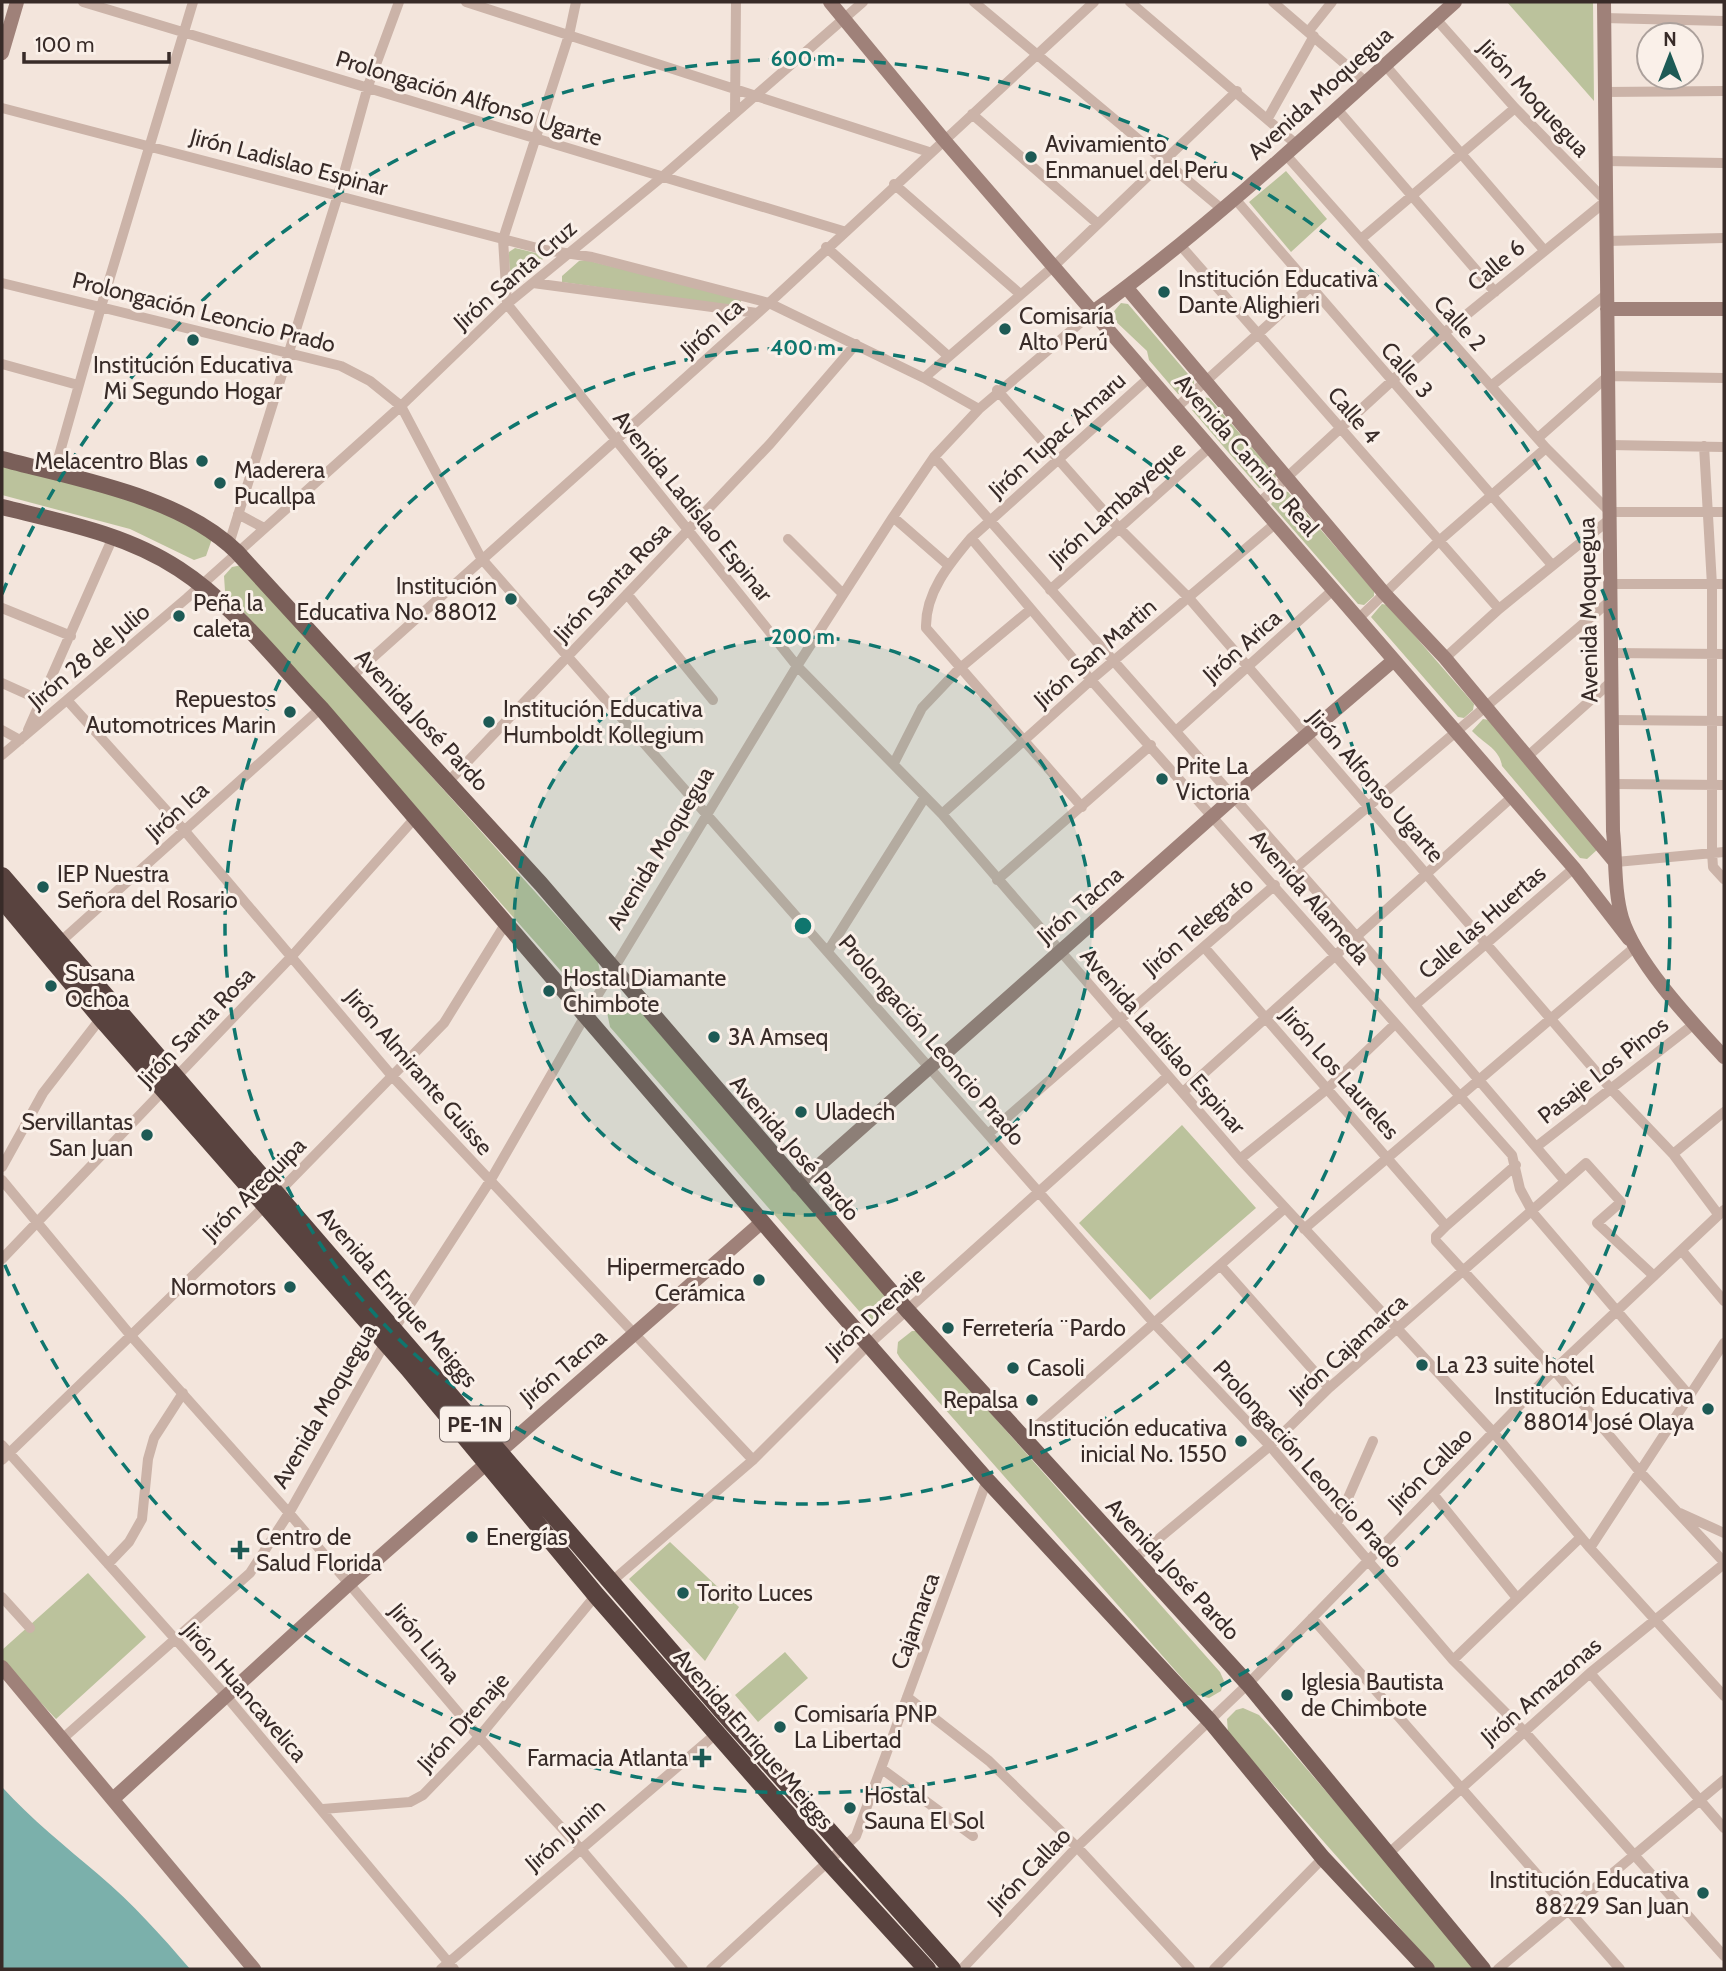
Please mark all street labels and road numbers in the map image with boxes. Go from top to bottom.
street label: Avenida Moquegua [1242,21,1398,165]
street label: Jirón Moquegua [1472,33,1596,163]
street label: Prolongación Alfonso Ugarte [332,44,606,152]
street label: Jirón Ladislao Espinar [186,122,391,202]
street label: Jirón Santa Cruz [447,214,582,337]
street label: Calle 6 [1462,233,1530,297]
street label: Prolongación Leoncio Prado [70,266,338,358]
street label: Calle 2 [1428,289,1492,357]
street label: Jirón Ica [674,292,749,364]
street label: Calle 3 [1375,336,1439,404]
street label: Jirón Tupac Amaru [982,366,1131,505]
street label: Avenida Camino Real [1169,368,1325,542]
street label: Calle 4 [1322,381,1386,449]
street label: Avenida Ladislao Espinar [607,405,779,608]
street label: Jirón Lambayeque [1042,435,1191,573]
street label: Jirón Santa Rosa [547,516,676,649]
street label: Avenida Moquegua [1572,517,1604,703]
street label: Jirón San Martin [1027,592,1162,714]
street label: Jirón 28 de Julio [22,597,155,715]
street label: Jirón Arica [1196,603,1287,689]
street label: Avenida José Pardo [349,643,495,797]
street label: Jirón Alfonso Ugarte [1301,703,1450,868]
street label: Avenida Moquegua [600,761,720,935]
street label: Jirón Ica [139,775,214,847]
street label: Avenida Alameda [1244,824,1376,970]
street label: Calle las Huertas [1413,859,1551,985]
street label: Jirón Tacna [1031,860,1129,950]
street label: Jirón Telegrafo [1136,870,1259,982]
street label: Prolongación Leoncio Prado [833,929,1031,1151]
street label: Avenida Ladislao Espinar [1074,942,1252,1141]
street label: Jirón Santa Rosa [131,961,260,1094]
street label: Jirón Almirante Guisse [339,982,499,1161]
street label: Jirón Los Laureles [1274,1000,1405,1145]
street label: Pasaje Los Pinos [1532,1010,1674,1130]
street label: Avenida José Pardo [724,1069,866,1227]
street label: Jirón Arequipa [196,1131,312,1247]
street label: Avenida Enrique Meiggs [312,1201,484,1393]
street label: Jirón Drenaje [819,1261,931,1366]
street label: Jirón Cajamarca [1283,1288,1413,1409]
street label: Avenida Moquegua [266,1319,382,1493]
street label: Jirón Tacna [513,1323,612,1412]
street label: Prolongación Leoncio Prado [1207,1354,1409,1574]
road number: PE-1N [440,1406,510,1442]
street label: Jirón Callao [1381,1421,1478,1518]
street label: Avenida José Pardo [1100,1492,1246,1646]
street label: Cajamarca [885,1569,945,1673]
street label: Jirón Lima [383,1597,467,1689]
street label: Jirón Huancavelica [176,1616,313,1768]
street label: Jirón Amazonas [1474,1631,1607,1751]
street label: Avenida Enrique Meiggs [668,1643,840,1835]
street label: Jirón Drenaje [410,1666,515,1778]
street label: Jirón Junin [519,1793,611,1878]
street label: Jirón Callao [981,1821,1077,1919]

